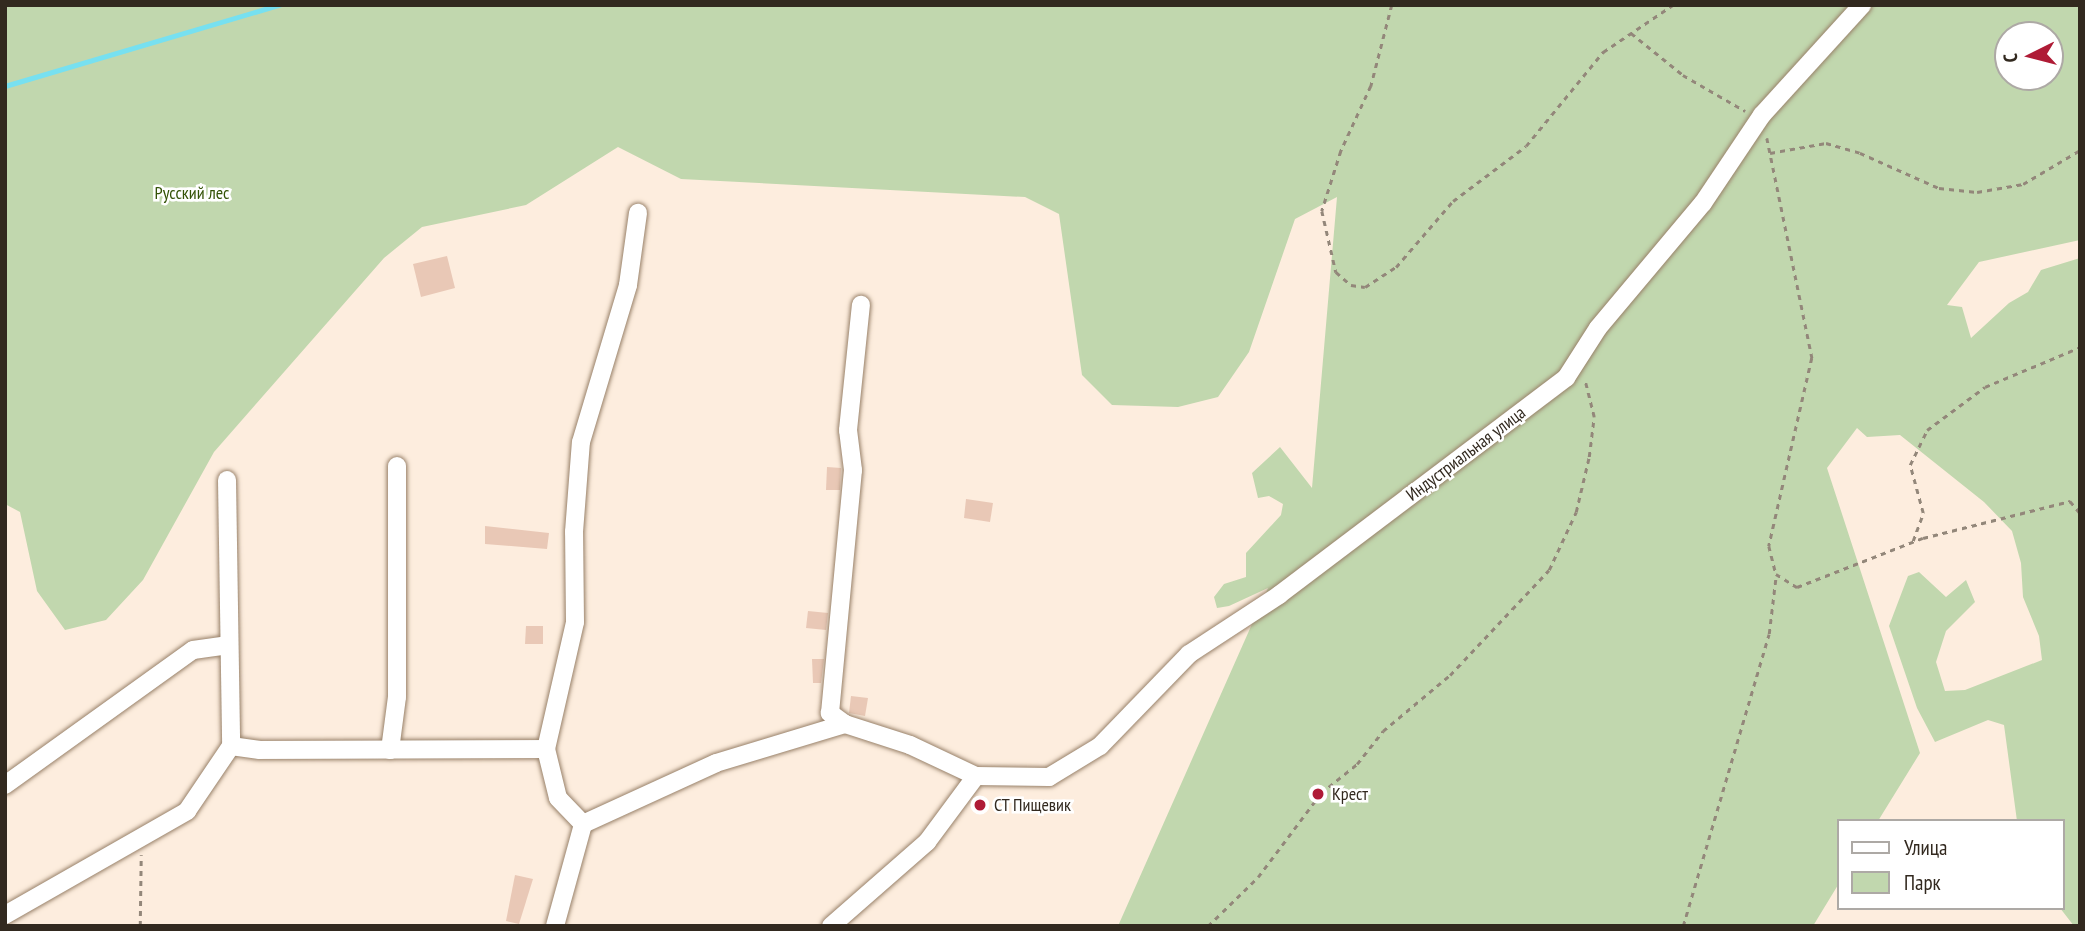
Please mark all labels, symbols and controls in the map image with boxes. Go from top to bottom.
north arrow [1994,21,2064,91]
text: С [1998,52,2022,64]
park label: Русский лес [155,182,229,204]
street label: Индустриальная улица [1402,402,1530,506]
place label: Крест [1332,783,1368,805]
marker: Крест [1310,786,1326,802]
place label: СТ Пищевик [994,794,1072,816]
marker: СТ Пищевик [972,797,988,813]
legend [1836,819,2064,910]
text: Улица [1904,834,1947,861]
text: Парк [1904,869,1941,896]

